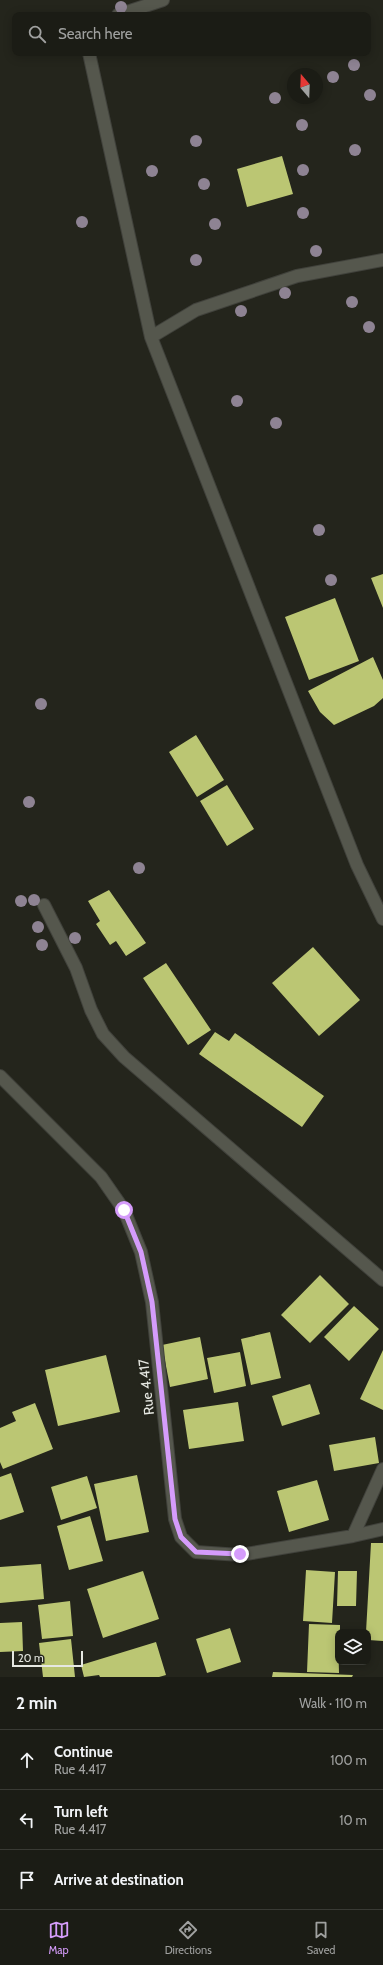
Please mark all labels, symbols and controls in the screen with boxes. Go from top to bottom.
search box [12,12,371,56]
icon: search [26,23,48,45]
text: Search here [58,25,133,43]
north arrow [287,68,323,104]
route start [115,1201,133,1219]
street label: Rue 4.417 [134,1358,158,1416]
route end [231,1545,249,1563]
map controls [335,1629,371,1665]
button: layers [335,1629,371,1665]
scale bar [12,1649,83,1668]
text: 20 m [18,1651,44,1665]
text: 2 min [16,1693,57,1713]
text: Walk · 110 m [299,1695,367,1711]
text: Continue [54,1743,113,1761]
icon: ahead [16,1749,38,1771]
text: 100 m [330,1752,367,1768]
text: Rue 4.417 [54,1761,106,1777]
text: Turn left [54,1803,108,1821]
icon: left [16,1809,38,1831]
text: 10 m [339,1812,367,1828]
text: Rue 4.417 [54,1821,106,1837]
icon: arrive [16,1869,38,1891]
text: Arrive at destination [54,1871,184,1889]
tab: Map [48,1919,70,1957]
tab: Directions [165,1919,212,1957]
tab: Saved [307,1919,335,1957]

